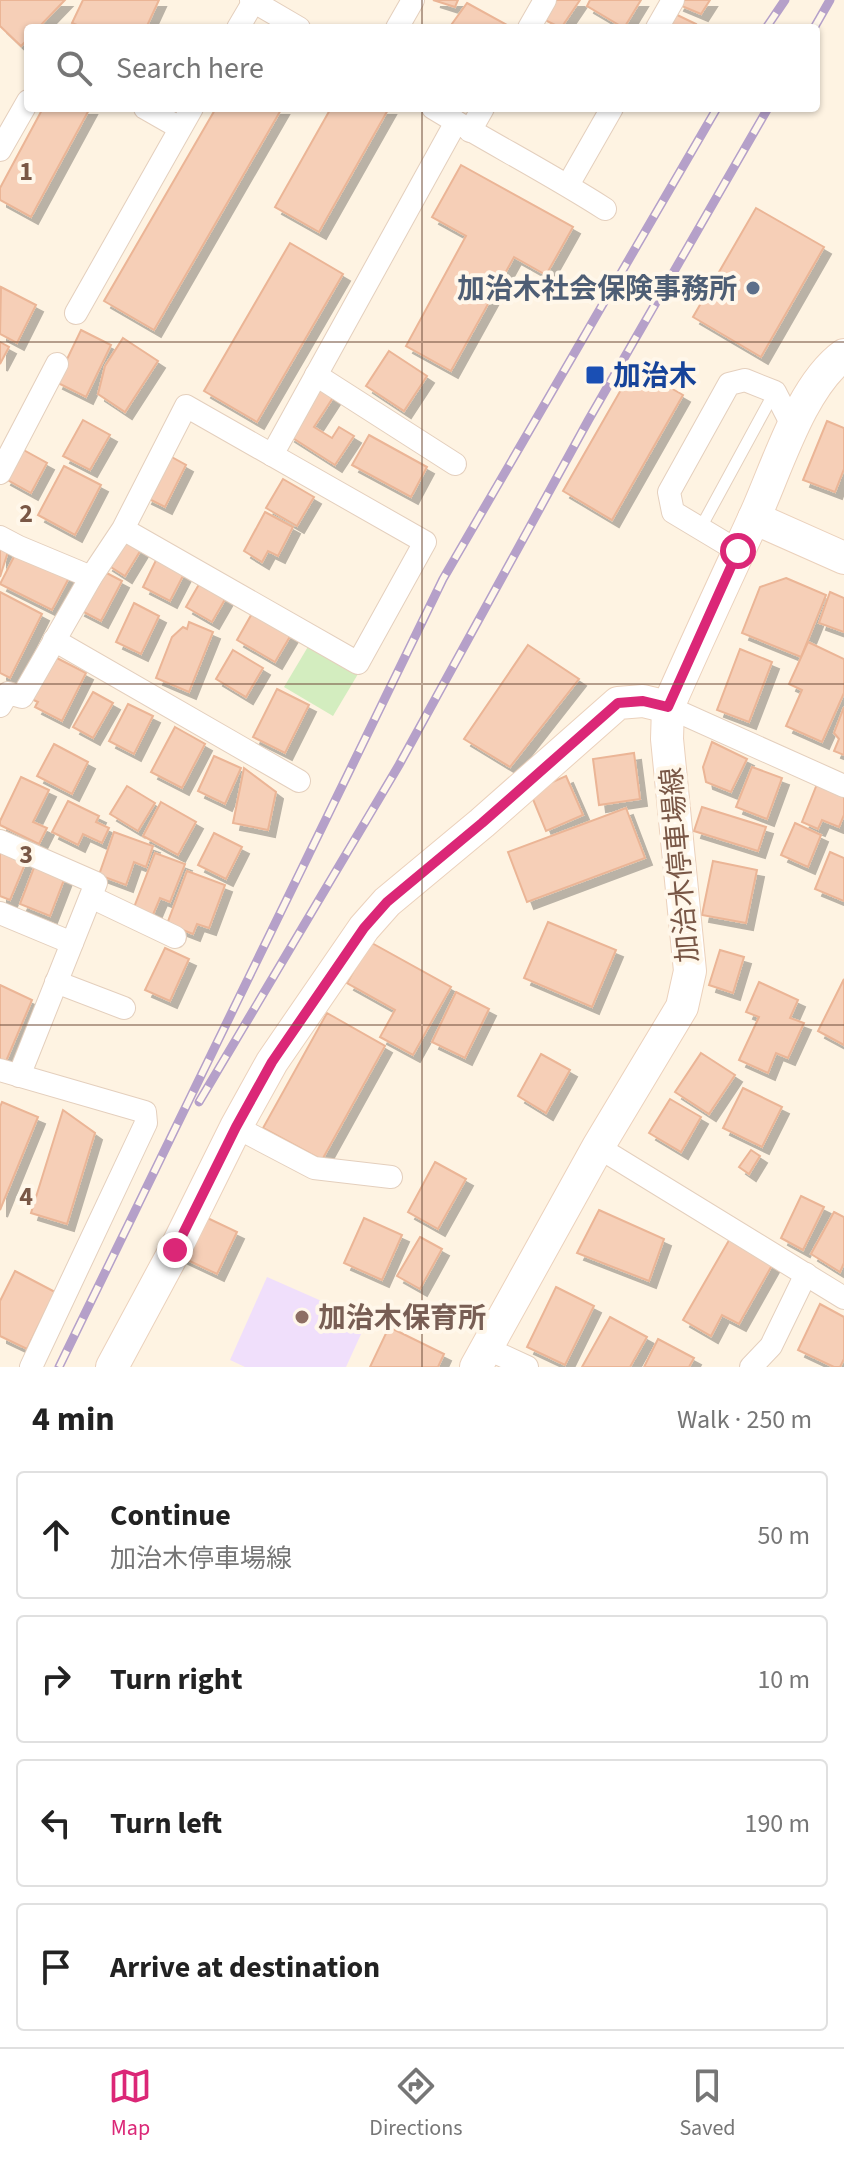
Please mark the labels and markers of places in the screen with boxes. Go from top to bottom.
place label: 加治木社会保険事務所 [457,269,737,309]
marker: 加治木社会保険事務所 [744,279,762,297]
place label: 加治木 [613,356,697,396]
marker: 加治木 [584,364,606,386]
place label: 加治木保育所 [318,1298,486,1338]
marker: 加治木保育所 [293,1308,311,1326]

